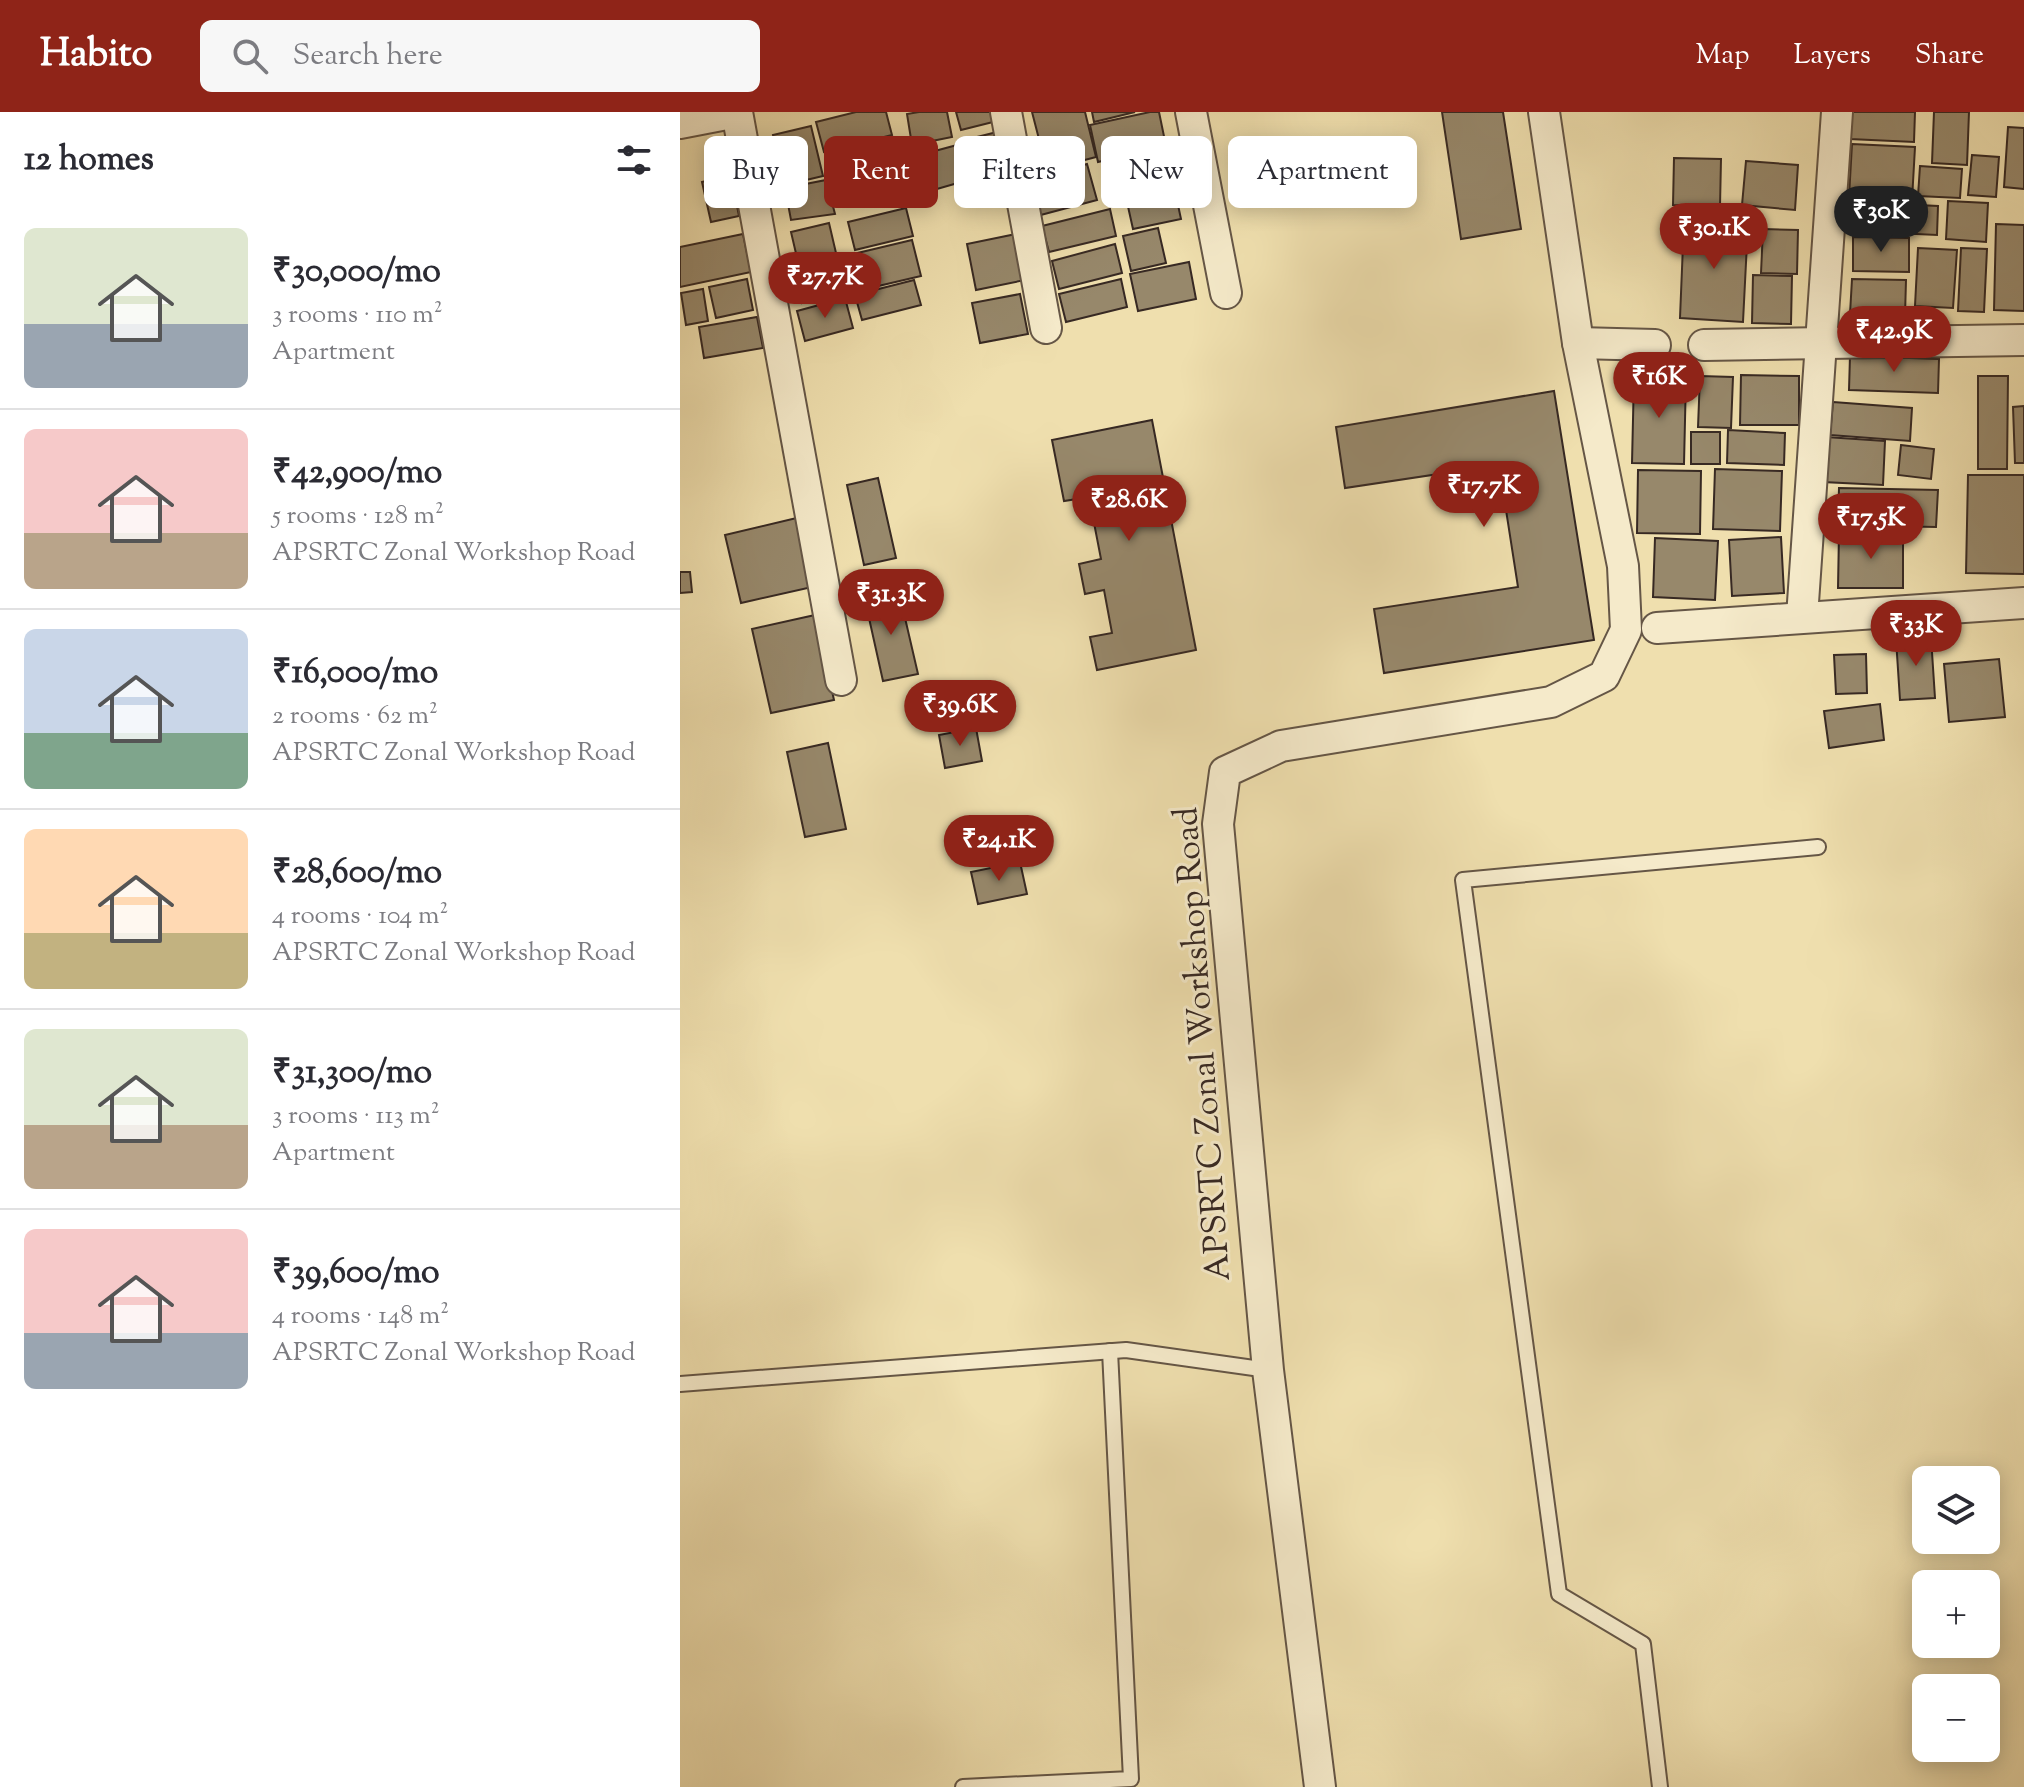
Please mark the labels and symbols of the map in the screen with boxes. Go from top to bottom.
pin: ₹30K [1834,186,1928,254]
pin: ₹30.1K [1649,203,1779,271]
pin: ₹27.7K [760,252,890,320]
pin: ₹42.9K [1829,306,1959,374]
pin: ₹16K [1612,352,1706,420]
pin: ₹17.7K [1419,461,1549,529]
pin: ₹28.6K [1064,475,1194,543]
pin: ₹17.5K [1806,493,1936,561]
pin: ₹31.3K [826,569,956,637]
pin: ₹33K [1869,600,1963,668]
pin: ₹39.6K [895,680,1025,748]
street label: APSRTC Zonal Workshop Road [1163,805,1245,1283]
pin: ₹24.1K [934,815,1064,883]

